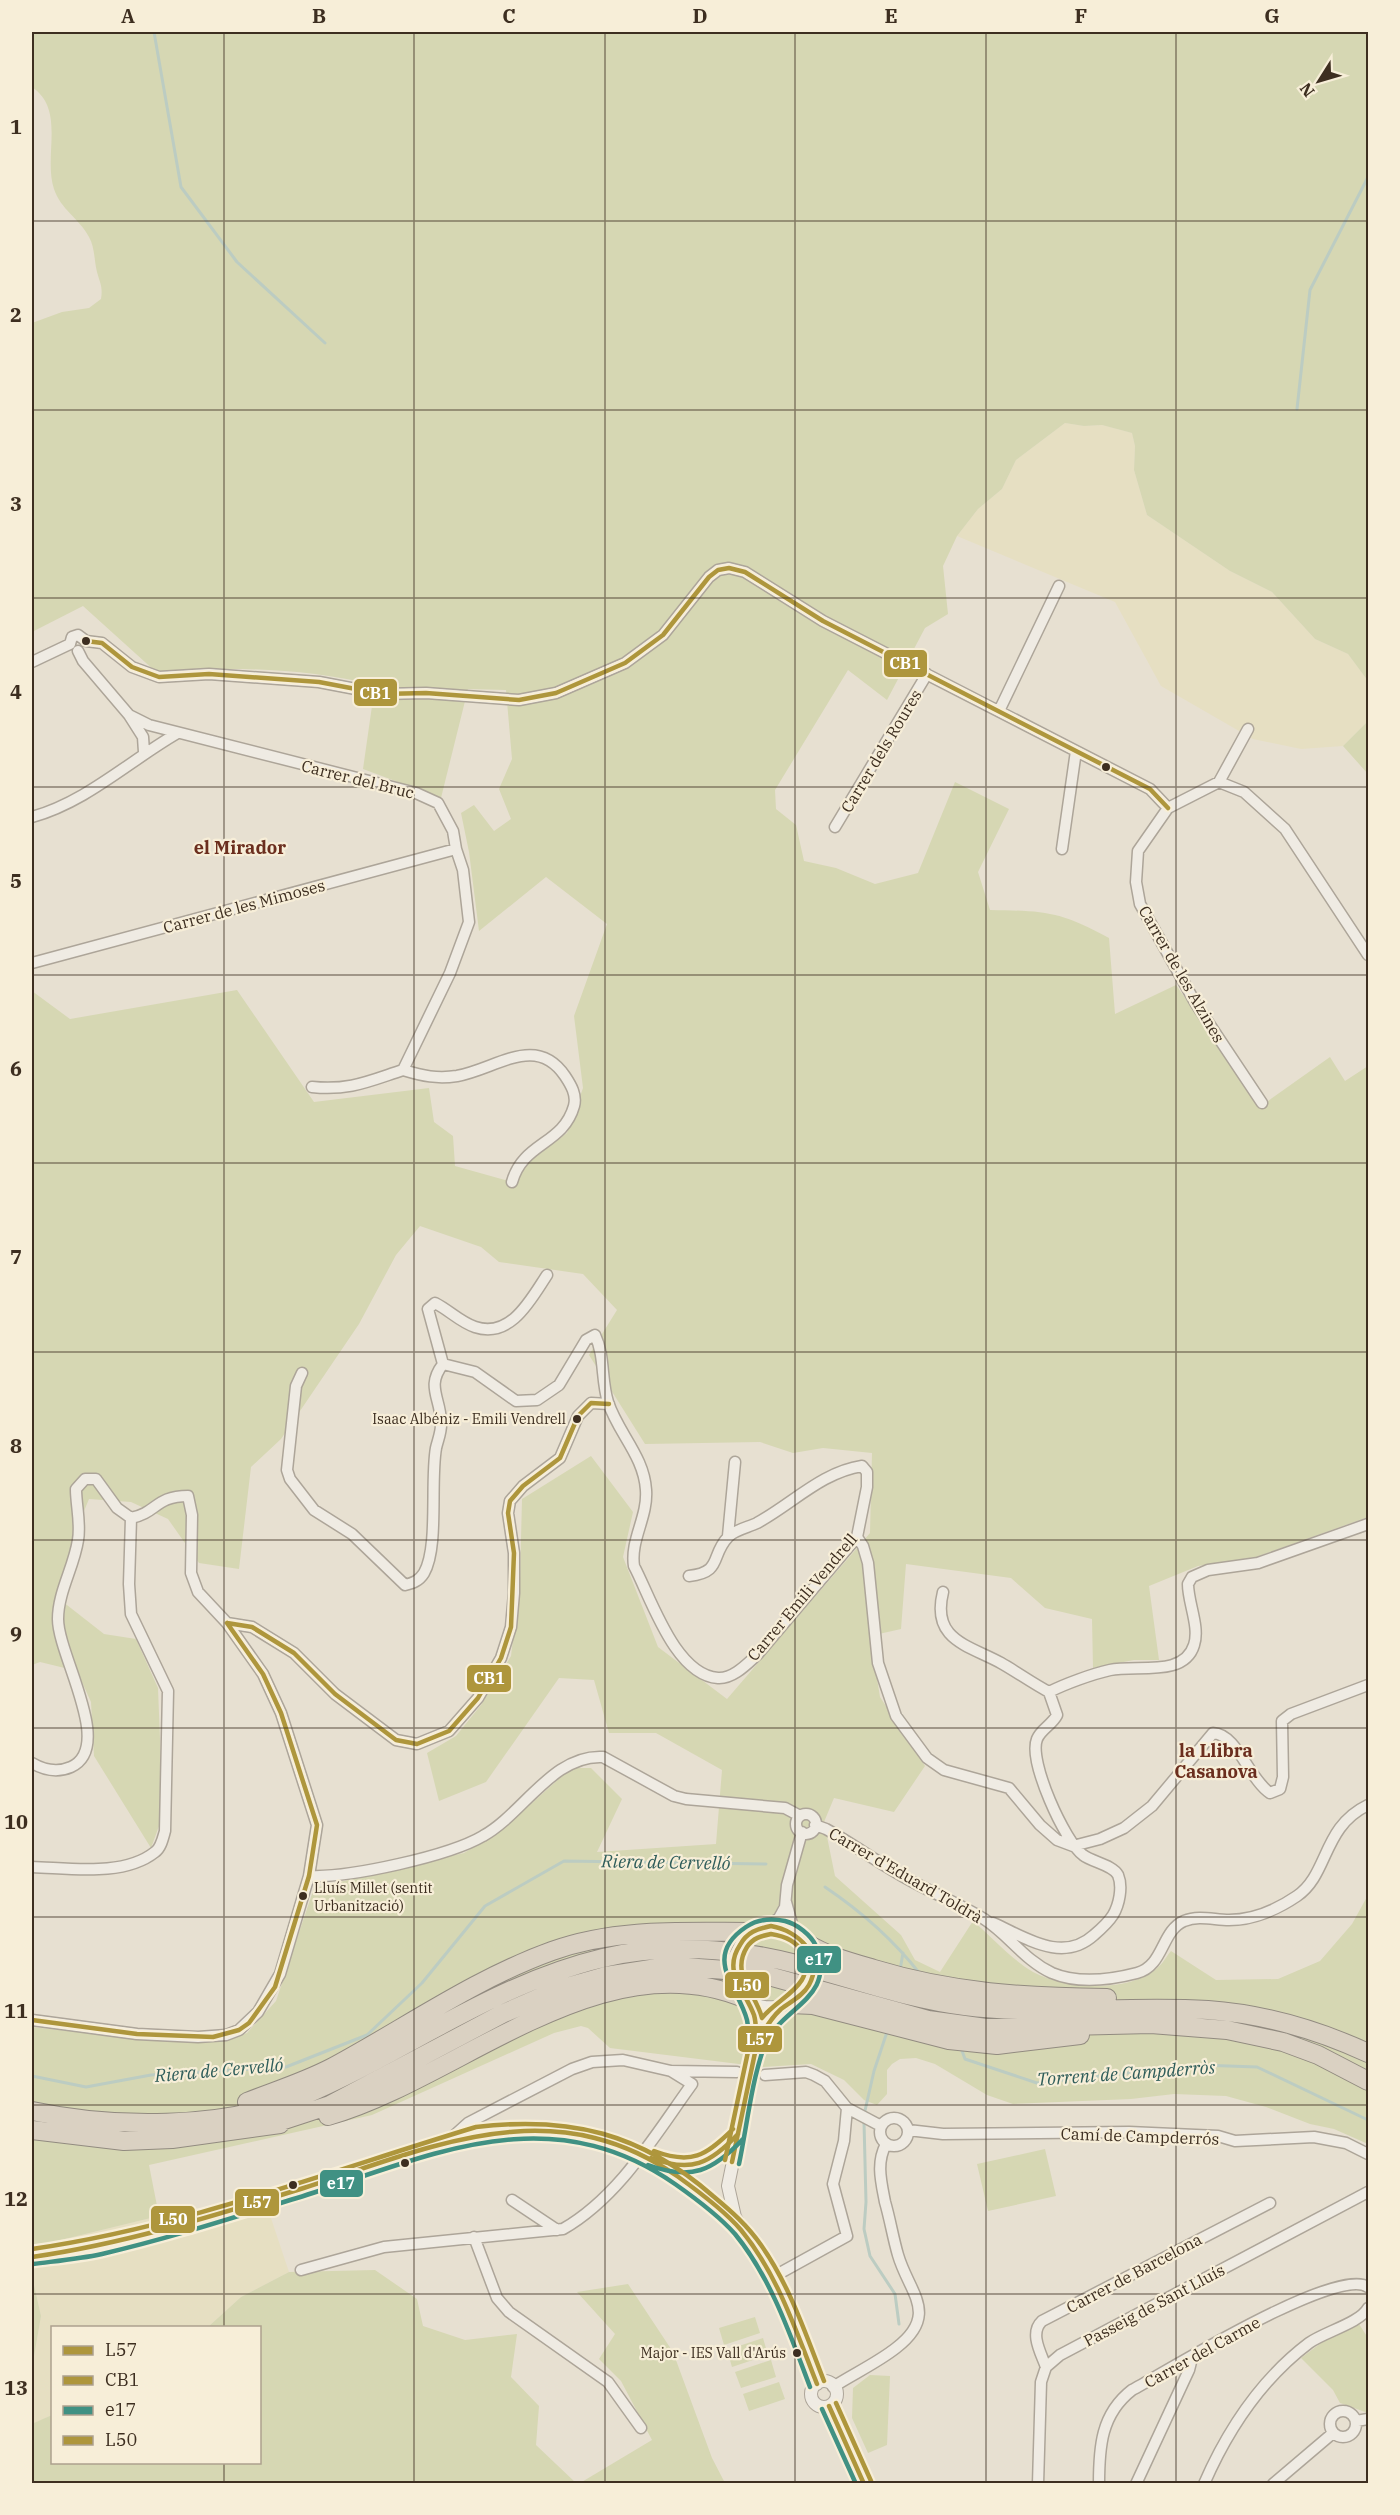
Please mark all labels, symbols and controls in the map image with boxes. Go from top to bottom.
text: A [121,2,135,29]
text: B [312,2,326,29]
text: C [502,2,516,29]
text: D [692,2,708,29]
text: E [884,2,898,29]
text: F [1075,2,1087,29]
text: G [1264,2,1280,29]
north arrow [1289,51,1349,111]
text: N [1295,79,1319,101]
text: 1 [10,113,22,140]
text: 2 [10,301,22,328]
text: 3 [10,490,22,517]
unlabelled marker [80,635,92,647]
line badge: CB1 [883,649,928,678]
text: CB1 [889,653,921,673]
text: 4 [10,678,22,705]
line badge: CB1 [353,678,398,707]
text: CB1 [359,683,391,703]
street label: Carrer dels Roures [836,686,926,816]
street label: Carrer del Bruc [299,755,417,803]
unlabelled marker [1100,761,1112,773]
district label: el Mirador [194,836,286,859]
text: 5 [10,867,22,894]
street label: Carrer de les Mimoses [161,875,327,937]
street label: Carrer de les Alzines [1135,902,1229,1046]
text: 6 [10,1055,22,1082]
text: 7 [10,1243,22,1270]
place label: Isaac Albéniz - Emili Vendrell [372,1410,566,1428]
marker: Isaac Albéniz - Emili Vendrell [571,1413,583,1425]
text: 8 [10,1432,22,1459]
street label: Carrer Emili Vendrell [743,1529,861,1665]
text: 9 [10,1620,22,1647]
line badge: CB1 [466,1664,512,1693]
text: CB1 [473,1668,505,1688]
district label: la Llibra Casanova [1174,1739,1258,1783]
text: 10 [4,1808,28,1835]
street label: Carrer d'Eduard Toldrà [826,1823,987,1927]
water label: Riera de Cervelló [600,1849,731,1875]
place label: Lluís Millet (sentit Urbanització) [314,1879,433,1915]
marker: Lluís Millet (sentit Urbanització) [297,1890,309,1902]
line badge: e17 [796,1945,842,1974]
text: e17 [805,1949,833,1969]
line badge: L50 [724,1971,770,1999]
text: L50 [732,1975,762,1995]
text: 11 [4,1997,28,2024]
line badge: L57 [737,2025,783,2053]
text: L57 [745,2029,775,2049]
water label: Riera de Cervelló [153,2053,284,2087]
water label: Torrent de Campderròs [1036,2055,1216,2091]
street label: Camí de Campderrós [1060,2123,1220,2149]
unlabelled marker [399,2157,411,2169]
line badge: e17 [319,2169,364,2198]
text: e17 [327,2173,355,2193]
unlabelled marker [287,2179,299,2191]
text: 12 [4,2185,28,2212]
line badge: L57 [234,2188,280,2217]
text: L57 [242,2192,272,2212]
line badge: L50 [150,2205,196,2234]
text: L50 [158,2209,188,2229]
street label: Carrer de Barcelona [1063,2229,1205,2317]
street label: Passeig de Sant Lluís [1080,2259,1228,2351]
street label: Carrer del Carme [1141,2312,1263,2392]
legend [51,2326,261,2464]
text: L57 [105,2338,137,2361]
place label: Major - IES Vall d'Arús [641,2344,786,2362]
marker: Major - IES Vall d'Arús [791,2347,803,2359]
text: CB1 [105,2368,140,2391]
text: 13 [4,2374,28,2401]
text: e17 [105,2398,136,2421]
text: L50 [105,2428,137,2451]

